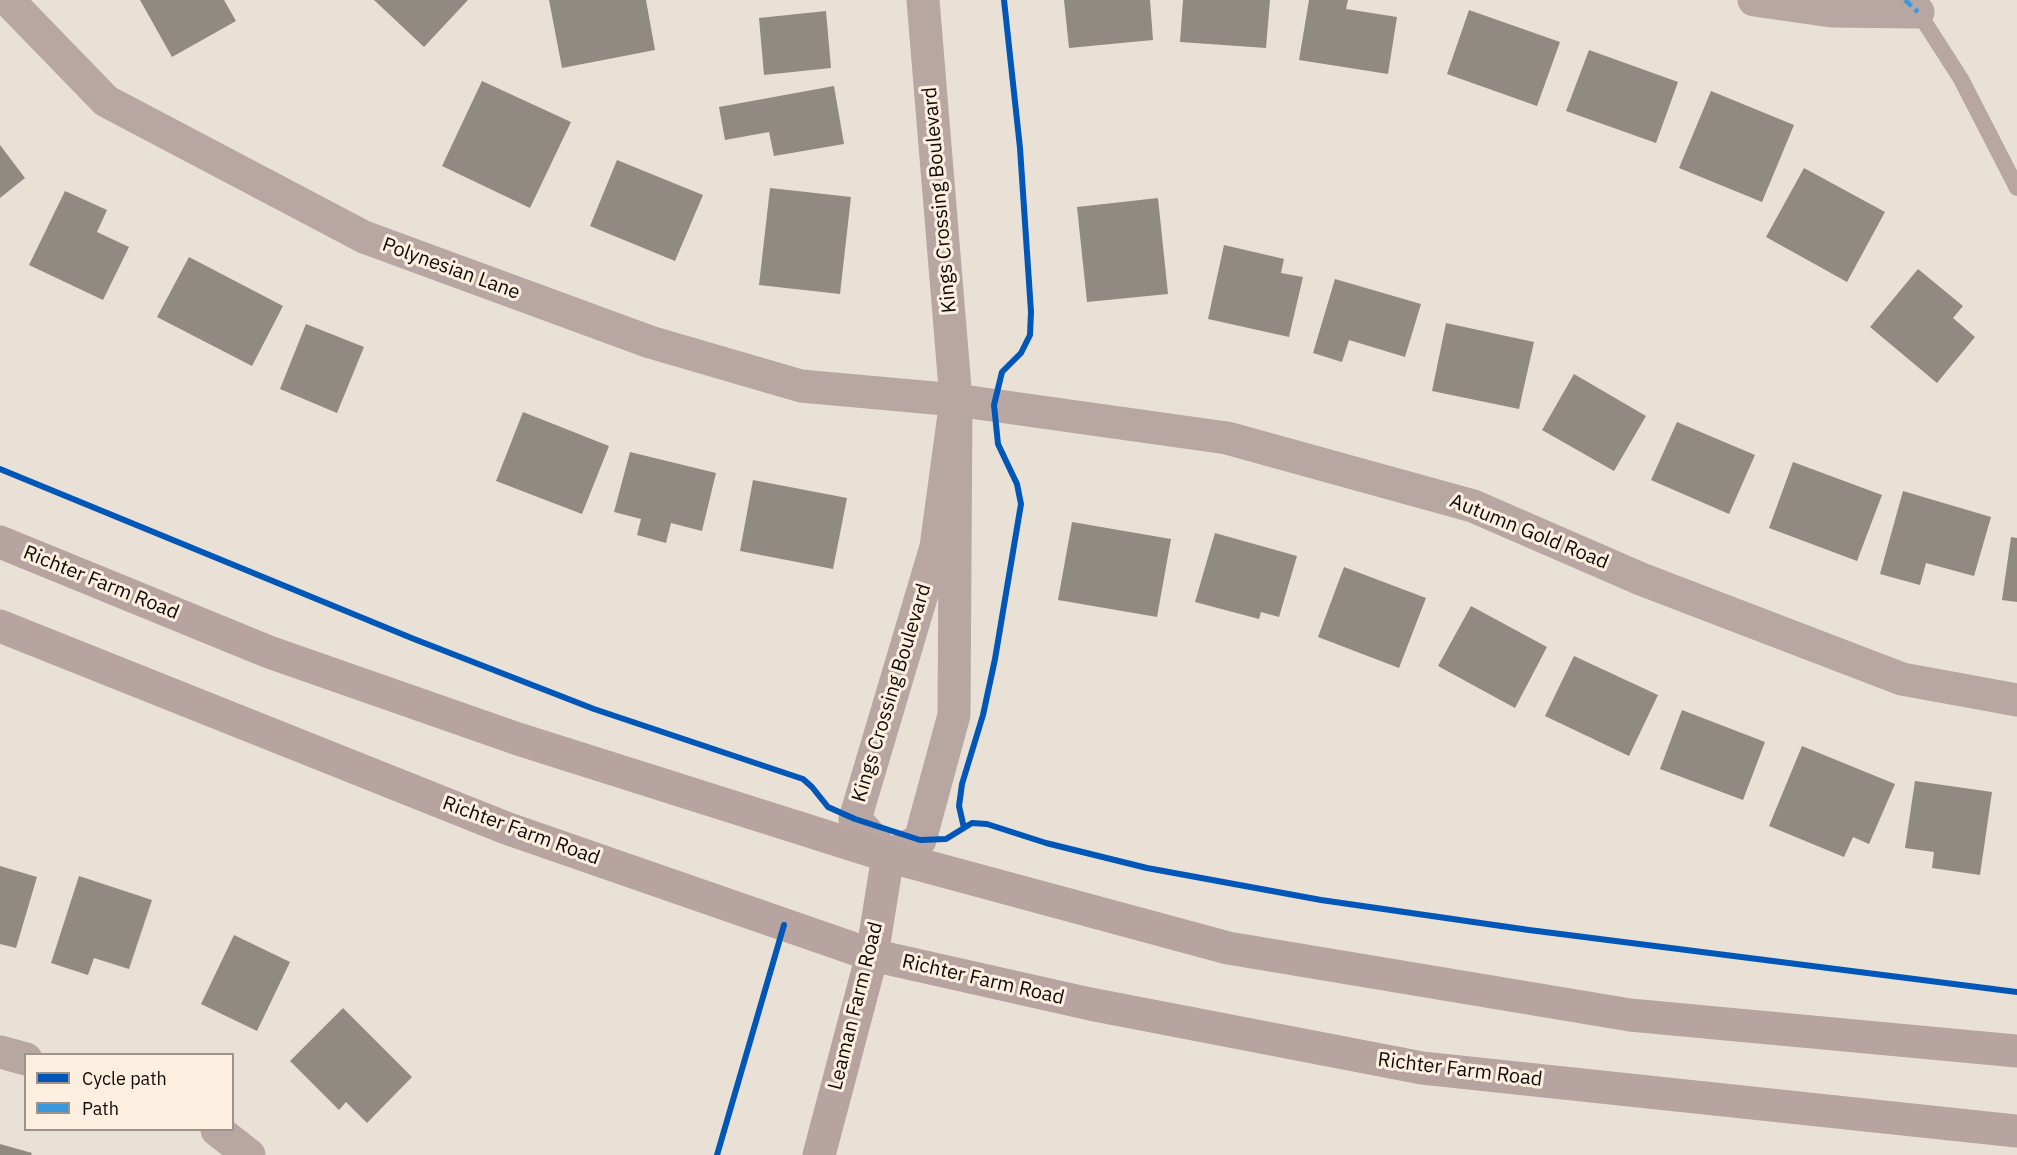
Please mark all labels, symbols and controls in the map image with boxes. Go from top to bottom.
street label: Kings Crossing Boulevard [918,86,962,314]
street label: Polynesian Lane [379,233,523,305]
street label: Autumn Gold Road [1446,489,1612,575]
street label: Richter Farm Road [20,541,182,625]
street label: Kings Crossing Boulevard [847,581,937,805]
street label: Richter Farm Road [439,791,603,871]
street label: Leaman Farm Road [824,920,888,1092]
street label: Richter Farm Road [900,950,1066,1010]
street label: Richter Farm Road [1376,1048,1544,1092]
legend [24,1053,234,1131]
text: Cycle path [82,1067,167,1090]
text: Path [82,1097,119,1120]

